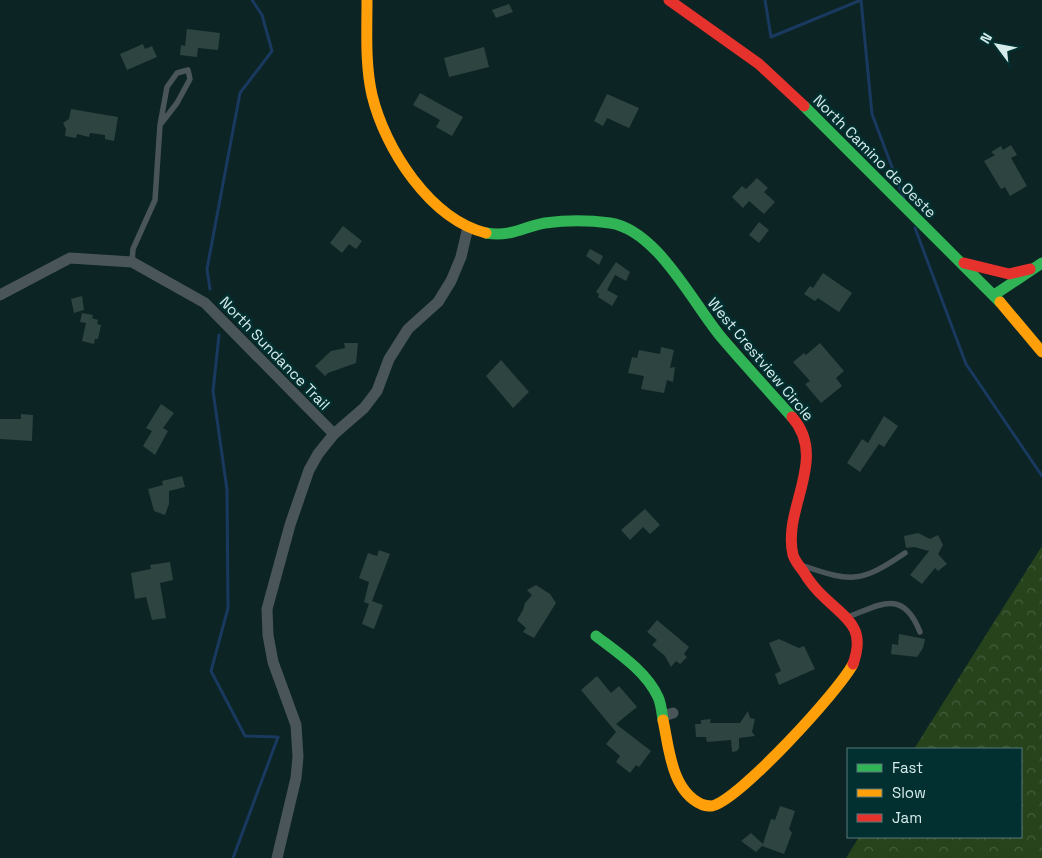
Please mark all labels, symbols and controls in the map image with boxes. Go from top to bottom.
north arrow [972,20,1022,70]
text: N [976,29,996,47]
street label: North Camino de Oeste [809,90,941,222]
street label: North Sundance Trail [216,292,334,414]
street label: West Crestview Circle [704,293,818,425]
legend [847,748,1022,838]
text: Fast [892,758,923,777]
text: Slow [892,783,926,802]
text: Jam [892,808,922,827]

